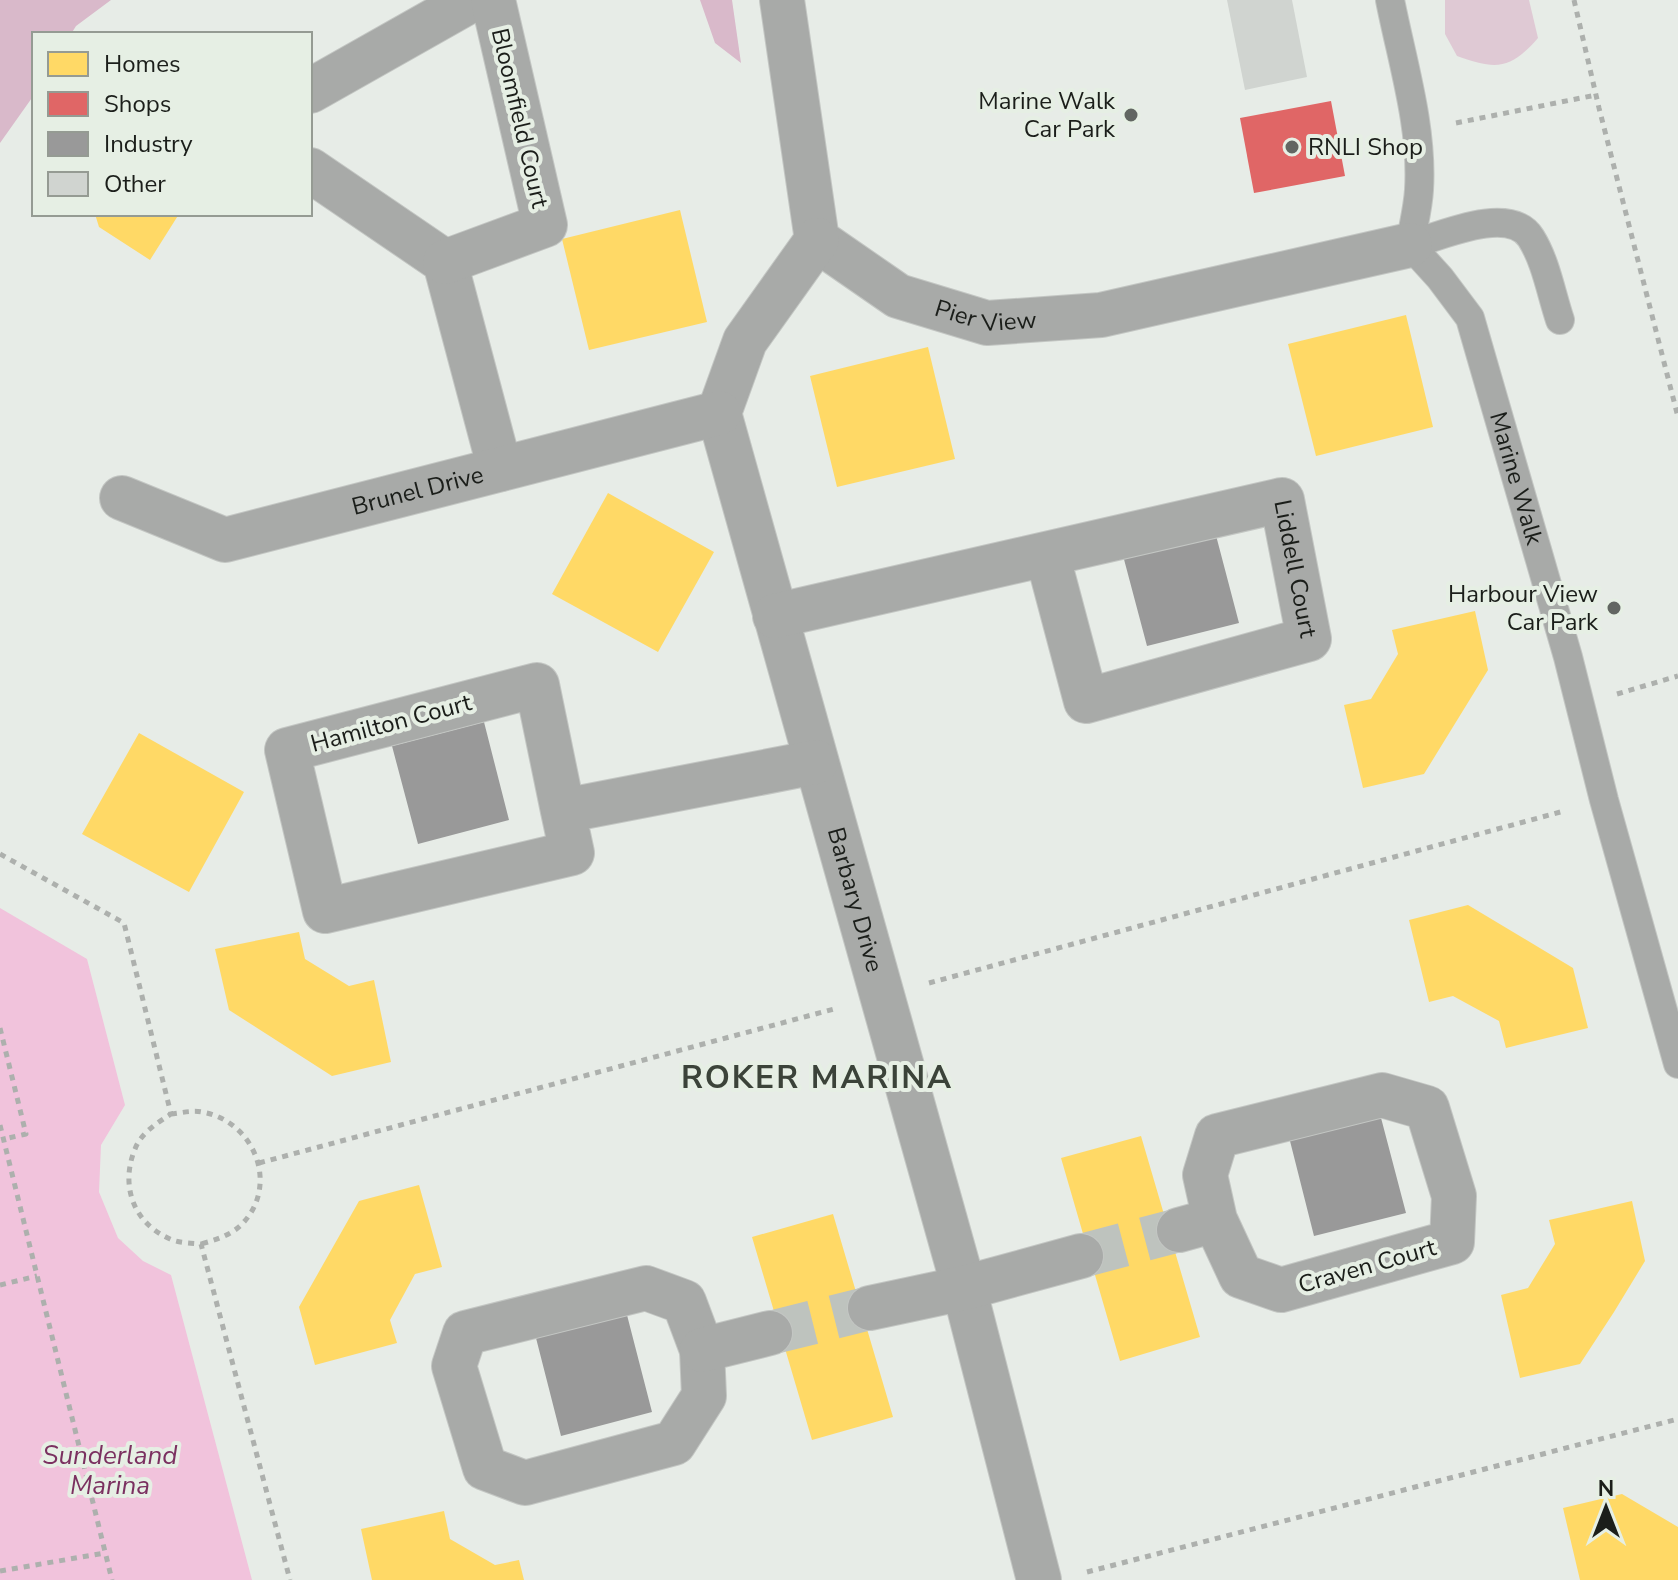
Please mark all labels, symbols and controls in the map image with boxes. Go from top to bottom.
street label: Bloomfield Court [484,25,556,212]
legend [32,32,312,216]
text: Homes [104,48,180,80]
place label: Marine Walk Car Park [978,85,1116,145]
text: Shops [104,88,171,120]
marker: Marine Walk Car Park [1122,106,1140,124]
text: Industry [104,128,193,160]
place label: RNLI Shop [1308,131,1423,163]
marker: RNLI Shop [1283,138,1301,156]
text: Other [104,168,166,200]
street label: Pier View [931,292,1038,339]
street label: Marine Walk [1482,408,1551,549]
street label: Brunel Drive [348,458,487,523]
street label: Liddell Court [1266,497,1324,641]
place label: Harbour View Car Park [1448,578,1599,638]
marker: Harbour View Car Park [1605,599,1623,617]
street label: Hamilton Court [307,686,475,760]
street label: Barbary Drive [820,824,891,976]
district label: ROKER MARINA [681,1056,953,1099]
street label: Craven Court [1294,1231,1440,1301]
water label: Sunderland Marina [42,1438,178,1503]
north arrow [1566,1468,1646,1548]
text: N [1598,1474,1614,1504]

